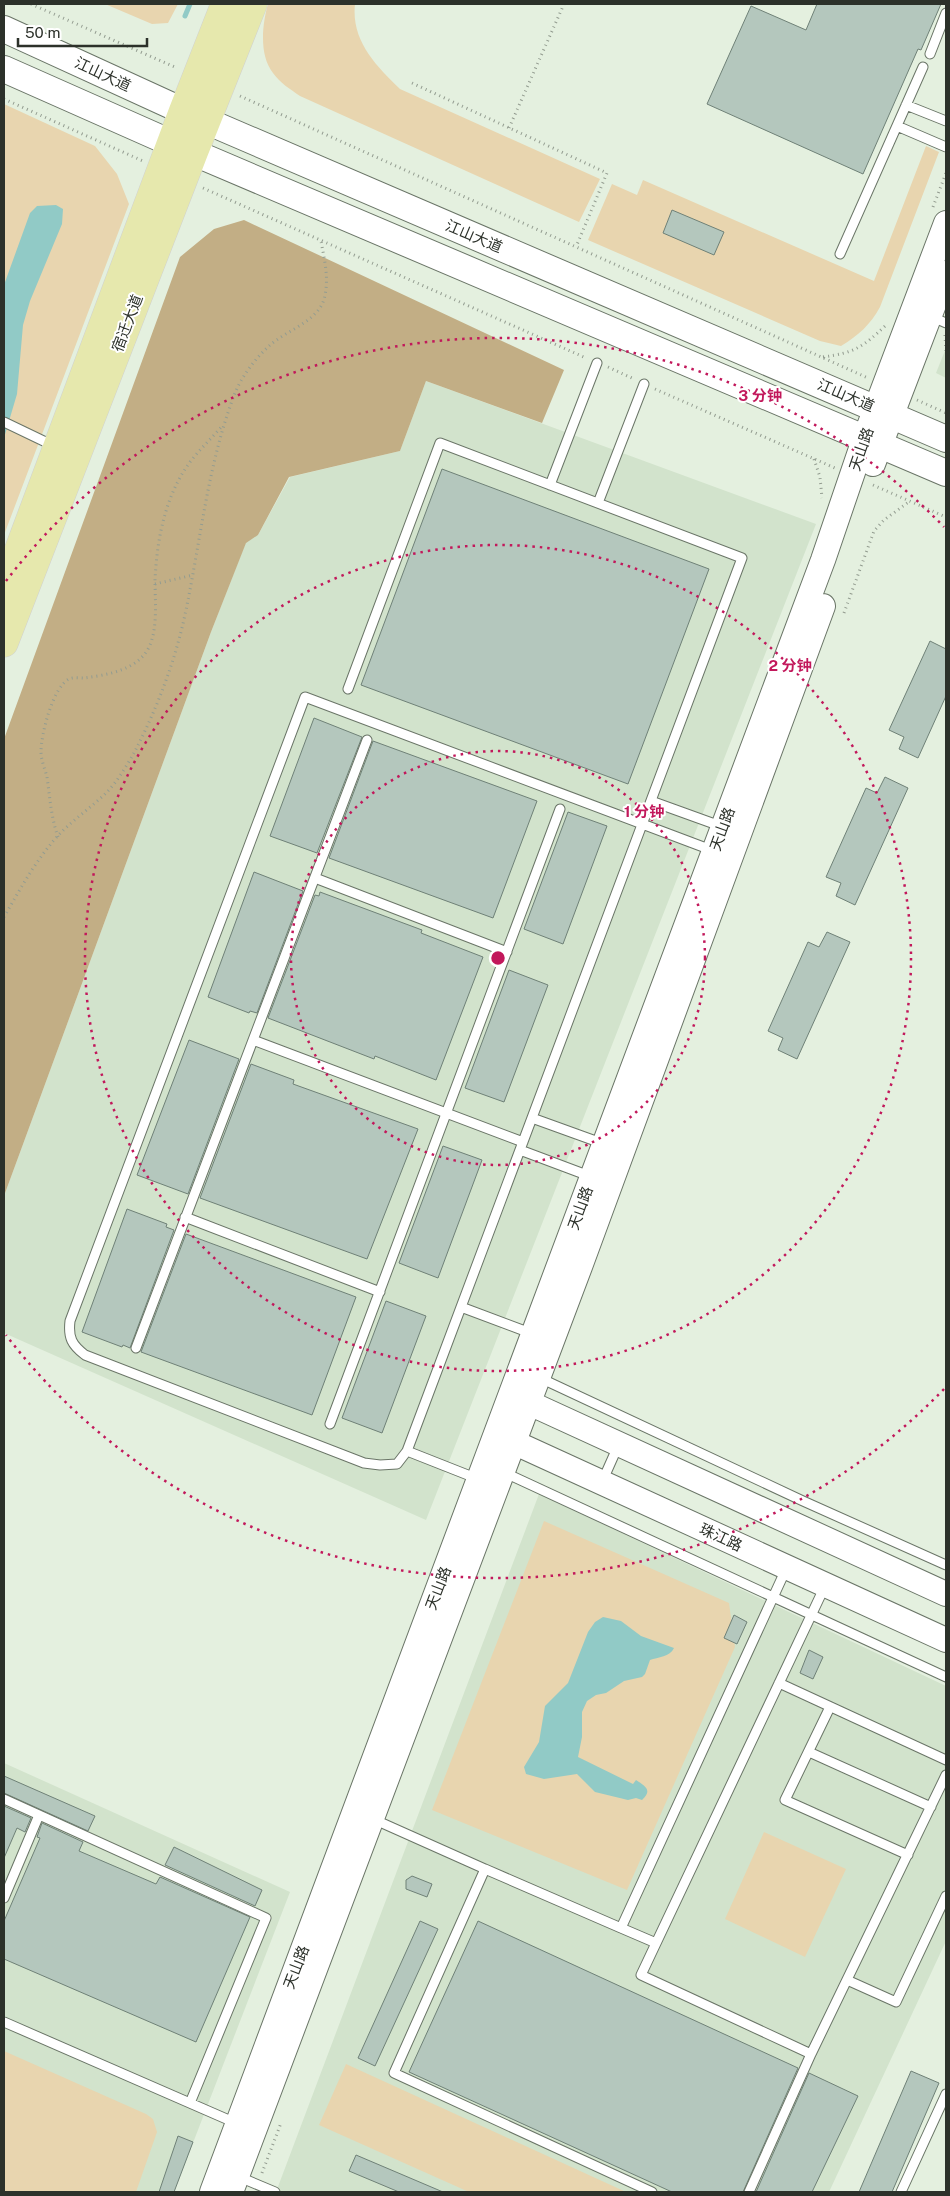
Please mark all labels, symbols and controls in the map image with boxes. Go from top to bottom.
scale bar [18,15,146,47]
text: 50 m [25,24,60,41]
street label: 江山大道 [72,54,134,94]
street label: 江山大道 [443,216,505,256]
street label: 宿迁大道 [108,292,146,354]
street label: 江山大道 [815,375,877,415]
text: 3 分钟 [738,387,782,404]
street label: 天山路 [846,425,876,473]
text: 2 分钟 [769,657,811,674]
text: 1 分钟 [624,803,664,820]
street label: 天山路 [706,805,738,853]
centre of rings [489,949,507,967]
street label: 天山路 [564,1184,596,1232]
street label: 珠江路 [697,1520,745,1554]
street label: 天山路 [422,1564,454,1612]
street label: 天山路 [280,1943,312,1991]

